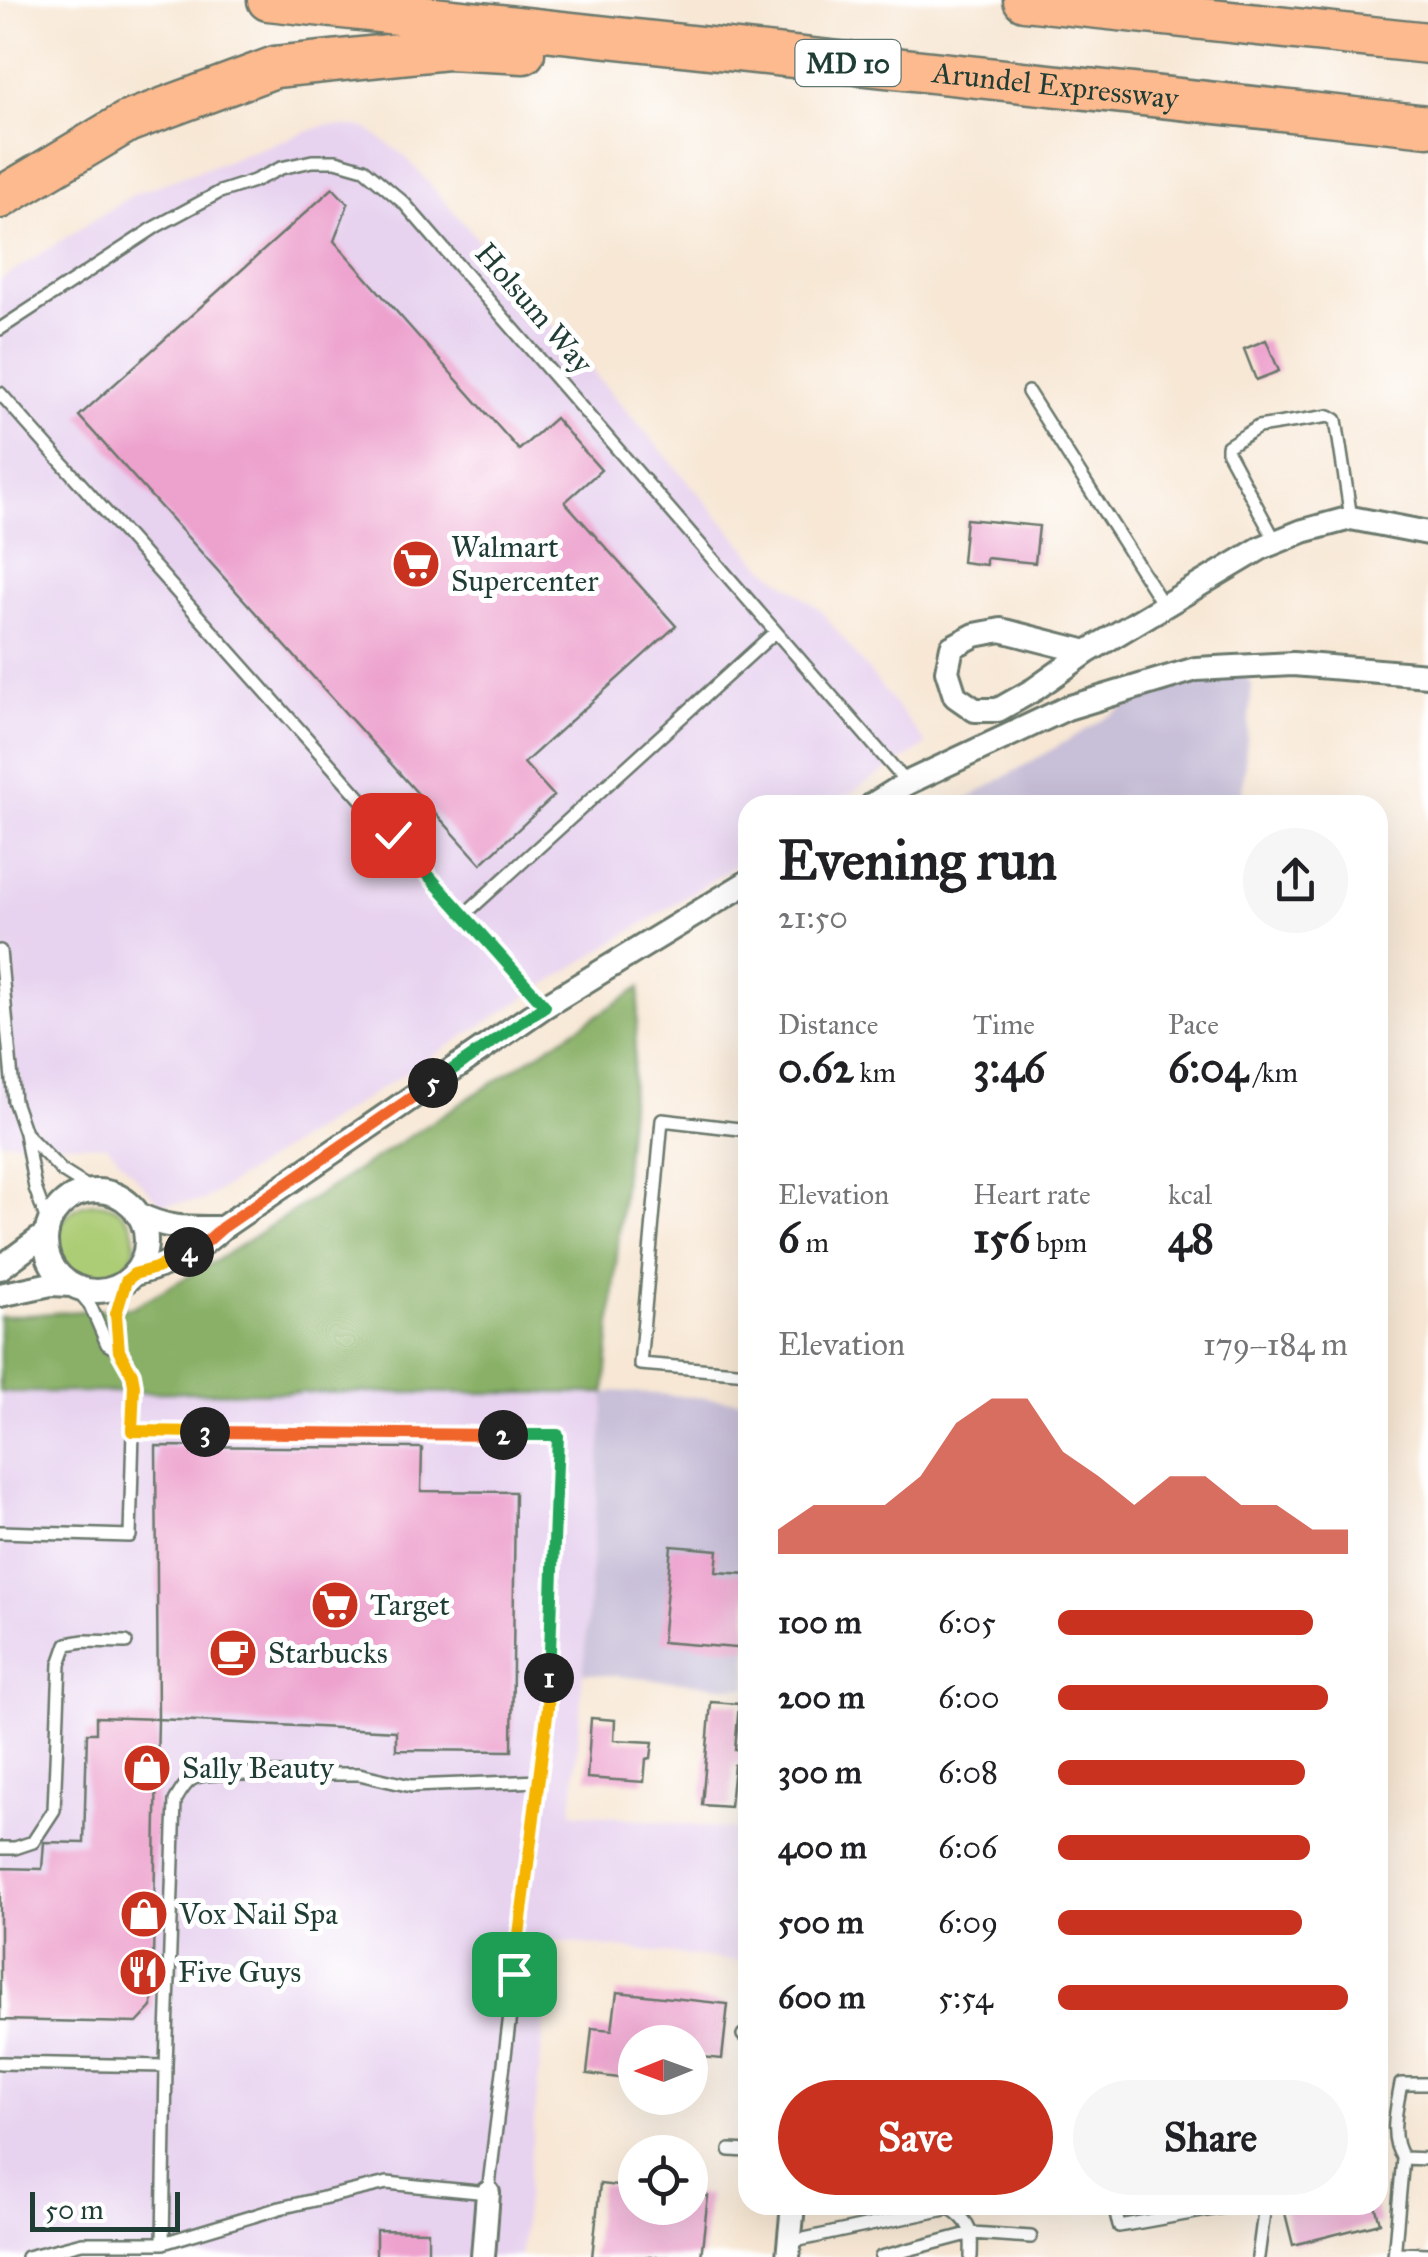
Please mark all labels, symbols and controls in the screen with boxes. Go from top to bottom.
road number: MD 10 [796,40,900,86]
street label: Arundel Expressway [929,54,1181,117]
street label: Holsum Way [468,235,601,381]
place label: Walmart Supercenter [451,529,599,599]
supermarket icon: Walmart Supercenter [390,538,442,590]
pin [351,793,436,878]
icon: check [366,808,421,863]
text: Evening run [778,827,1057,894]
button: share [1243,828,1348,933]
text: 21:50 [778,898,848,937]
text: Distance [778,1007,878,1042]
text: Time [973,1007,1035,1042]
text: Pace [1168,1007,1219,1042]
text: 0.62 [778,1042,853,1094]
text: 3:46 [973,1042,1045,1094]
text: 6:04 [1168,1042,1248,1094]
text: km [853,1055,896,1090]
text: /km [1248,1055,1298,1090]
pin: 5 [408,1058,458,1108]
text: 5 [426,1065,440,1100]
text: Elevation [778,1177,889,1212]
text: Heart rate [973,1177,1091,1212]
text: kcal [1168,1177,1212,1212]
text: 6 [778,1212,800,1264]
text: 156 [973,1212,1030,1264]
text: 48 [1168,1212,1214,1264]
text: m [800,1225,829,1260]
text: bpm [1030,1225,1087,1260]
pin: 4 [164,1227,214,1277]
text: 4 [181,1234,197,1269]
text: Elevation [778,1325,905,1364]
text: 179–184 m [1203,1325,1348,1364]
pin: 3 [180,1407,230,1457]
pin: 2 [478,1410,528,1460]
text: 3 [199,1414,211,1449]
text: 2 [496,1417,510,1452]
supermarket icon: Target [309,1579,361,1631]
place label: Target [370,1587,450,1623]
text: 100 m [778,1603,862,1642]
text: 6:05 [938,1603,996,1642]
cafe icon: Starbucks [207,1627,259,1679]
place label: Starbucks [268,1635,388,1671]
pin: 1 [524,1653,574,1703]
text: 1 [543,1660,555,1695]
text: 200 m [778,1678,865,1717]
text: 6:00 [938,1678,1000,1717]
shop icon: Sally Beauty [121,1742,173,1794]
place label: Sally Beauty [182,1750,335,1786]
text: 300 m [778,1753,862,1792]
text: 6:08 [938,1753,998,1792]
text: 400 m [778,1828,867,1867]
text: 6:06 [938,1828,998,1867]
shop icon: Vox Nail Spa [118,1888,170,1940]
place label: Vox Nail Spa [178,1896,338,1932]
text: 500 m [778,1903,864,1942]
text: 6:09 [938,1903,998,1942]
pin [472,1932,557,2017]
restaurant icon: Five Guys [117,1946,169,1998]
icon: arrive [487,1947,542,2002]
place label: Five Guys [178,1954,301,1990]
text: 600 m [778,1978,865,2017]
text: 5:54 [938,1978,993,2017]
north arrow [618,2025,708,2115]
map controls [618,2025,708,2225]
button: Save [778,2080,1053,2195]
button: Share [1073,2080,1348,2195]
button: locate [618,2135,708,2225]
scale bar [30,2187,180,2232]
text: 50 m [45,2192,104,2227]

